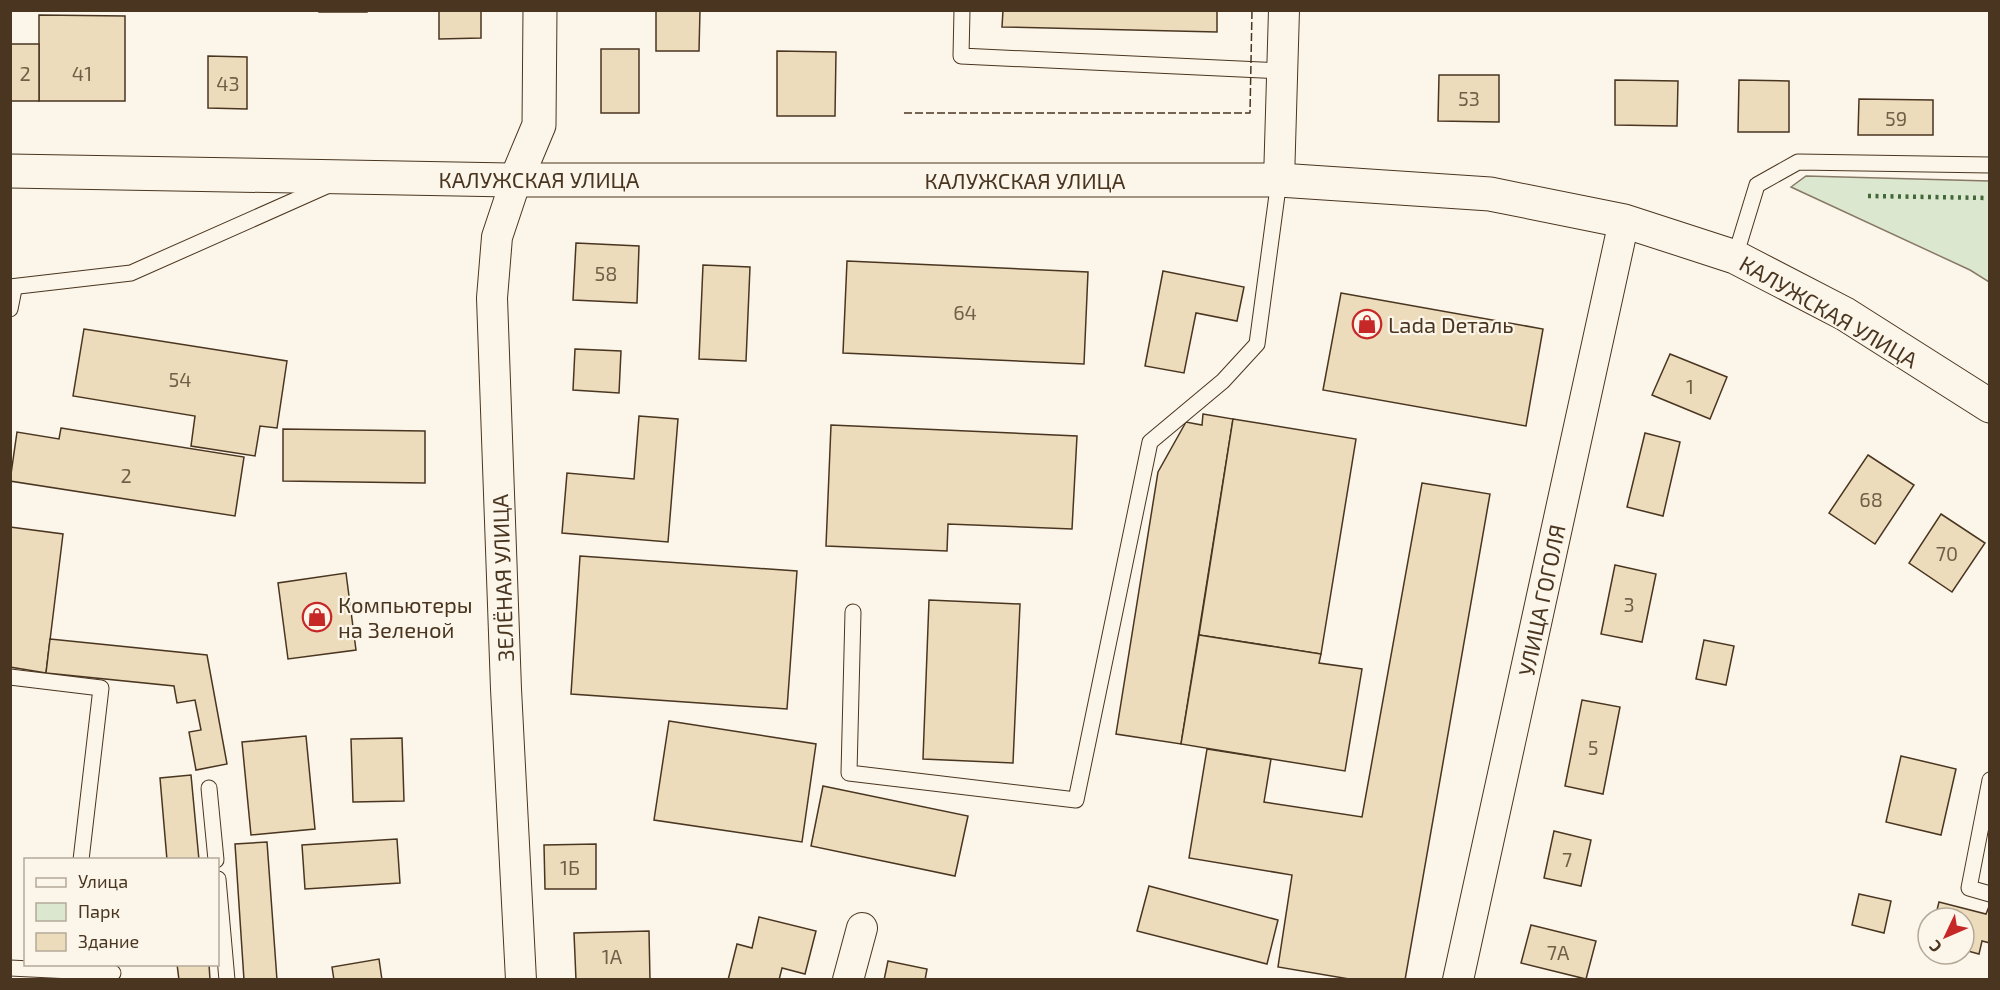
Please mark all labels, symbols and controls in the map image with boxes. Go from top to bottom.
house number: 2 [19,61,31,85]
house number: 41 [72,61,92,85]
house number: 43 [216,71,240,95]
house number: 53 [1458,86,1480,110]
house number: 59 [1885,106,1907,130]
street label: КАЛУЖСКАЯ УЛИЦА [438,166,640,192]
street label: КАЛУЖСКАЯ УЛИЦА [924,167,1126,193]
street label: КАЛУЖСКАЯ УЛИЦА [1735,249,1923,373]
house number: 58 [595,261,617,285]
house number: 64 [953,300,977,324]
shop icon: Lada Dеталь [1351,308,1383,340]
place label: Lada Dеталь [1388,311,1514,337]
house number: 54 [168,367,192,391]
house number: 1 [1686,374,1694,398]
house number: 2 [120,463,132,487]
house number: 68 [1859,487,1883,511]
street label: ЗЕЛЁНАЯ УЛИЦА [486,493,518,662]
street label: УЛИЦА ГОГОЛЯ [1512,522,1570,678]
house number: 70 [1936,541,1958,565]
place label: Компьютеры на Зеленой [338,591,473,642]
house number: 3 [1623,592,1635,616]
shop icon: Компьютеры на Зеленой [301,601,333,633]
house number: 5 [1588,735,1598,759]
house number: 7 [1562,847,1572,871]
house number: 1Б [560,855,580,879]
legend [24,858,219,966]
text: Улица [78,870,128,892]
text: Парк [78,900,120,922]
north arrow [1916,906,1976,966]
text: Здание [78,930,139,952]
text: С [1925,937,1945,957]
house number: 7А [1547,940,1570,964]
house number: 1А [602,944,623,968]

